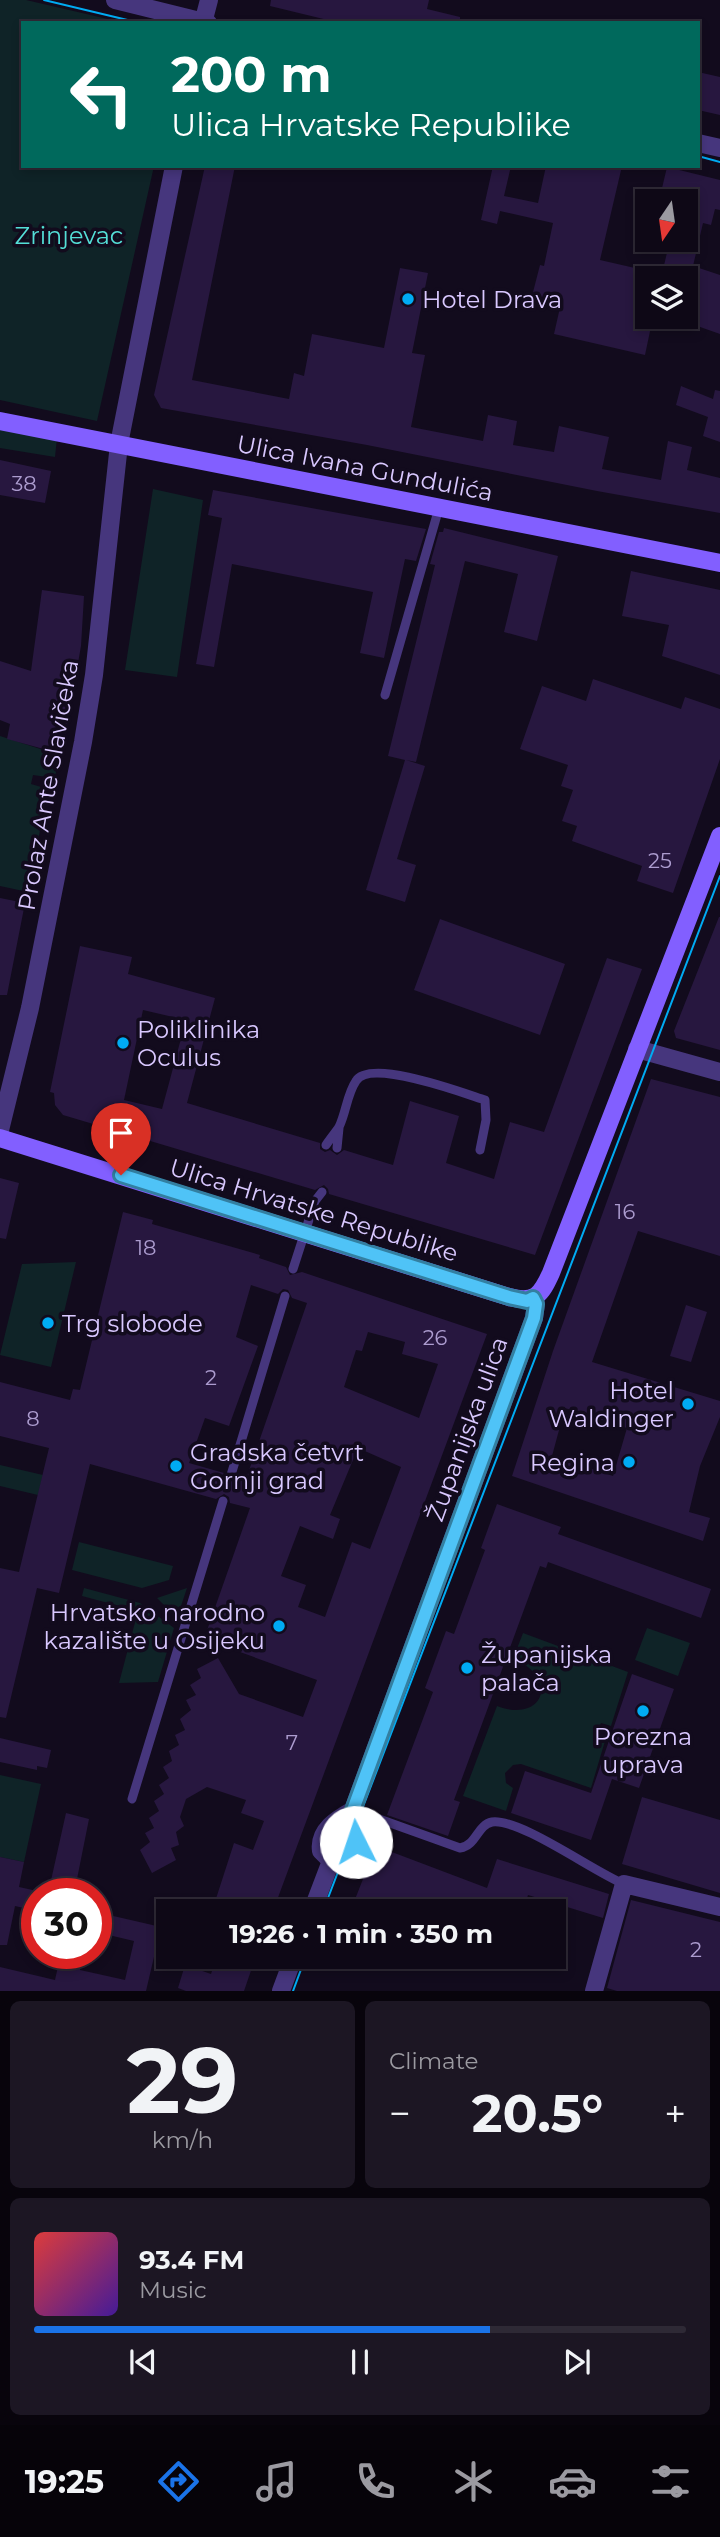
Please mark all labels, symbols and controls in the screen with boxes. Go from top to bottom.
text: 200 m [171,45,332,104]
icon: left [56,49,147,140]
text: Ulica Hrvatske Republike [171,105,571,144]
north arrow [635,189,698,252]
map controls [635,189,698,329]
park label: Zrinjevac [15,221,123,250]
button: layers [635,266,698,329]
place label: Hotel Drava [422,285,562,314]
marker: Hotel Drava [400,291,416,307]
street label: Ulica Ivana Gundulića [234,429,496,507]
house number: 38 [11,471,37,496]
street label: Prolaz Ante Slavičeka [12,657,84,913]
house number: 25 [648,848,672,873]
place label: Poliklinika Oculus [137,1015,260,1072]
marker: Poliklinika Oculus [115,1035,131,1051]
pin [91,1103,151,1175]
icon: arrive [102,1114,140,1152]
street label: Ulica Hrvatske Republike [166,1152,462,1268]
house number: 16 [615,1199,635,1224]
house number: 18 [136,1235,156,1260]
place label: Trg slobode [62,1309,203,1338]
marker: Trg slobode [40,1315,56,1331]
house number: 26 [423,1325,448,1350]
street label: Županijska ulica [420,1333,514,1525]
house number: 2 [205,1365,217,1390]
place label: Hotel Waldinger [549,1376,674,1433]
marker: Hotel Waldinger [680,1396,696,1412]
house number: 8 [26,1406,40,1431]
place label: Gradska četvrt Gornji grad [190,1438,364,1495]
place label: Regina [530,1448,615,1477]
marker: Regina [621,1454,637,1470]
marker: Gradska četvrt Gornji grad [168,1458,184,1474]
place label: Hrvatsko narodno kazalište u Osijeku [44,1598,265,1655]
marker: Hrvatsko narodno kazalište u Osijeku [271,1618,287,1634]
place label: Županijska palača [481,1640,612,1697]
marker: Županijska palača [459,1660,475,1676]
marker: Porezna uprava [635,1703,651,1719]
place label: Porezna uprava [594,1722,692,1779]
house number: 7 [286,1730,298,1755]
position arrow [319,1805,393,1879]
speed limit sign: 30 [21,1878,112,1969]
text: 19:26 · 1 min · 350 m [229,1918,493,1950]
house number: 2 [690,1937,702,1962]
text: 29 [127,2025,238,2136]
text: Climate [389,2047,478,2075]
text: 20.5° [472,2082,603,2145]
text: − [389,2090,411,2137]
text: + [664,2090,686,2137]
text: km/h [152,2126,213,2154]
text: 93.4 FM [139,2244,244,2276]
text: Music [139,2276,207,2304]
icon: previous [124,2343,162,2381]
icon: pause [341,2343,379,2381]
icon: next [558,2343,596,2381]
icon: directions [154,2457,203,2506]
icon: music [252,2457,301,2506]
icon: phone [351,2457,400,2506]
icon: climate [449,2457,498,2506]
icon: car [548,2457,597,2506]
icon: filters [646,2457,695,2506]
text: 19:25 [25,2462,104,2501]

